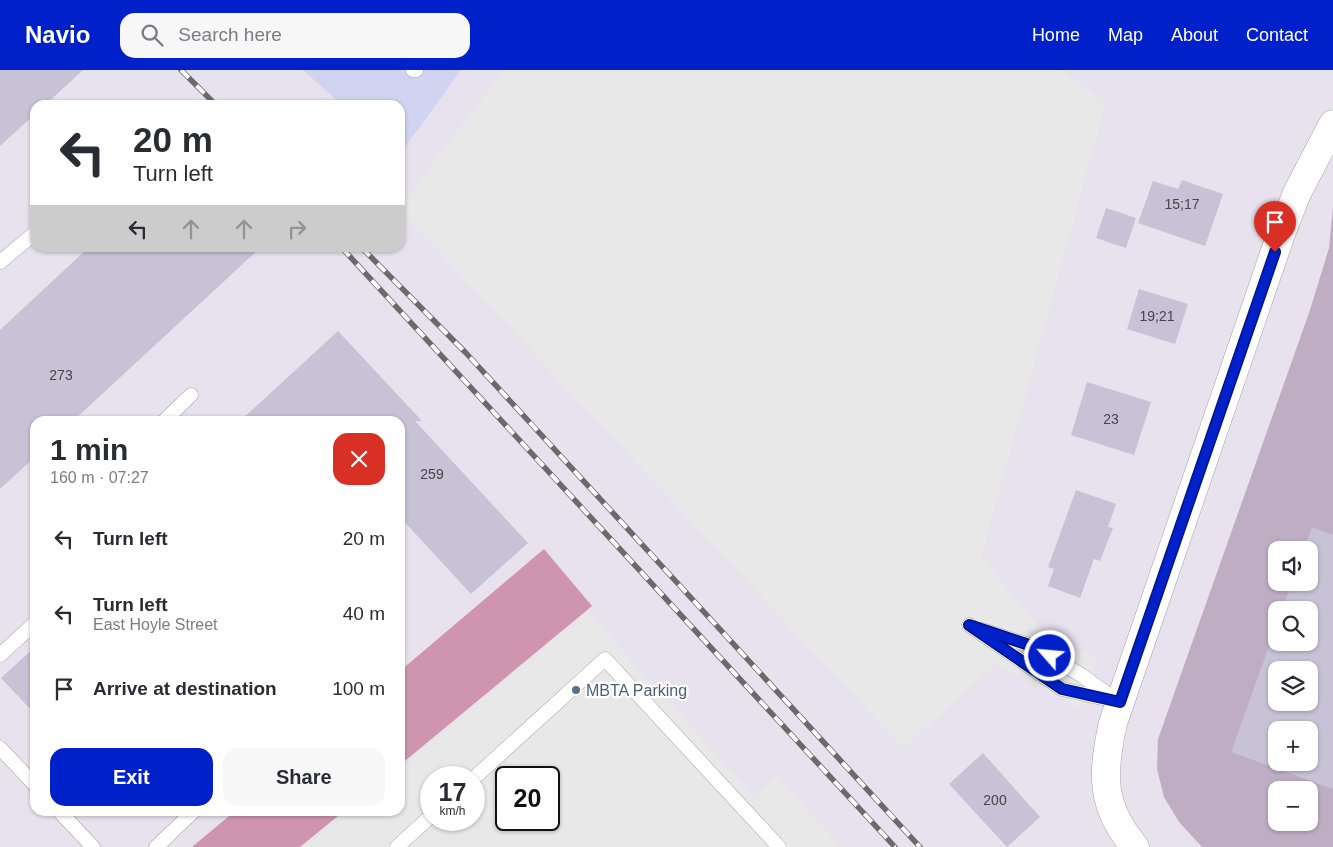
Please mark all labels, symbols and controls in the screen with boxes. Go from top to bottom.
search box [120,13,470,58]
text: Navio [25,21,90,48]
icon: search [138,21,166,49]
text: Search here [178,24,282,45]
text: Home [1032,25,1080,45]
text: Map [1108,25,1143,45]
text: About [1171,25,1218,45]
text: Contact [1246,25,1308,45]
icon: left [50,120,115,185]
text: 20 m [133,120,213,159]
text: Turn left [133,161,213,186]
house number: 15;17 [1164,196,1200,212]
pin [1254,201,1296,252]
icon: arrive [1261,208,1289,236]
icon: left [124,215,152,243]
icon: ahead [177,215,205,243]
icon: ahead [230,215,258,243]
icon: right [283,215,311,243]
house number: 19;21 [1139,308,1175,324]
house number: 273 [49,367,73,383]
house number: 23 [1103,411,1119,427]
text: 1 min [50,433,128,466]
button: close [333,433,385,485]
house number: 259 [420,466,444,482]
text: 160 m · 07:27 [50,469,149,486]
icon: left [50,525,78,553]
text: Turn left [93,528,168,549]
text: 20 m [343,528,385,549]
map controls [1268,541,1318,831]
button: sound [1268,541,1318,591]
text: Turn left [93,594,168,615]
icon: left [50,600,78,628]
button: search [1268,601,1318,651]
text: 40 m [343,603,385,624]
text: East Hoyle Street [93,616,218,633]
position arrow [1023,629,1075,681]
button: layers [1268,661,1318,711]
icon: arrive [50,675,78,703]
text: Arrive at destination [93,678,277,699]
text: 100 m [332,678,385,699]
place label: MBTA Parking [586,682,687,699]
marker: MBTA Parking [570,684,582,696]
button: + [1268,721,1318,771]
button: Exit [50,748,213,806]
button: Share [223,748,385,806]
speed limit sign: 20 [495,766,560,831]
text: 17 [439,778,466,806]
button: − [1268,781,1318,831]
house number: 200 [983,792,1007,808]
text: km/h [439,804,466,818]

